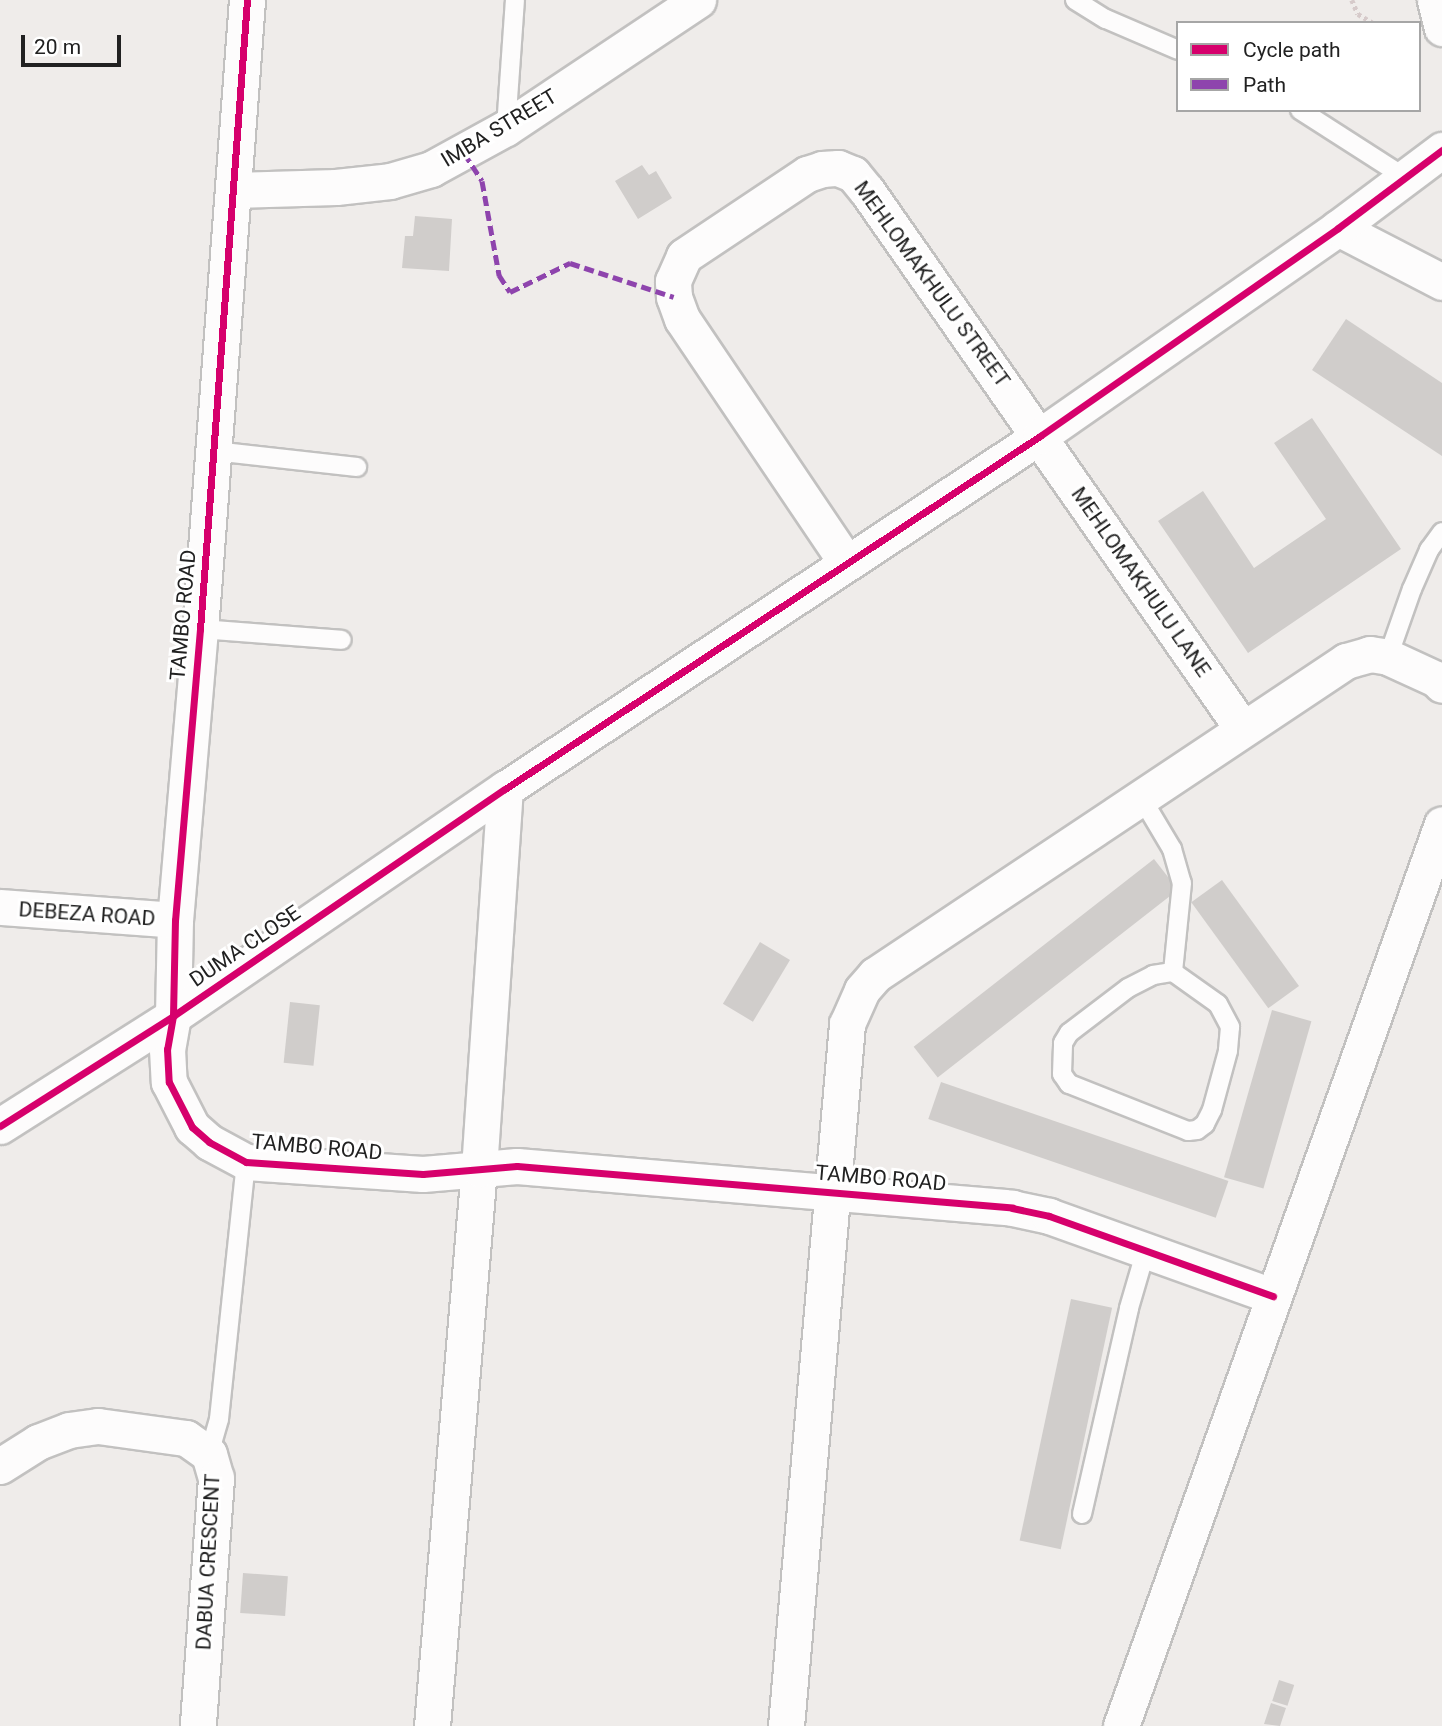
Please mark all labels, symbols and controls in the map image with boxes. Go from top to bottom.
scale bar [24,21,124,65]
legend [1176,21,1421,112]
text: 20 m [34,35,81,59]
text: Cycle path [1243,38,1341,62]
text: Path [1243,73,1286,97]
street label: IMBA STREET [437,84,561,172]
street label: MEHLOMAKHULU STREET [849,176,1015,392]
street label: MEHLOMAKHULU LANE [1066,482,1216,682]
street label: TAMBO ROAD [165,549,201,681]
street label: DEBEZA ROAD [18,897,156,931]
street label: DUMA CLOSE [185,900,305,992]
street label: TAMBO ROAD [251,1129,383,1165]
street label: TAMBO ROAD [815,1160,947,1196]
street label: DABUA CRESCENT [191,1473,225,1651]

